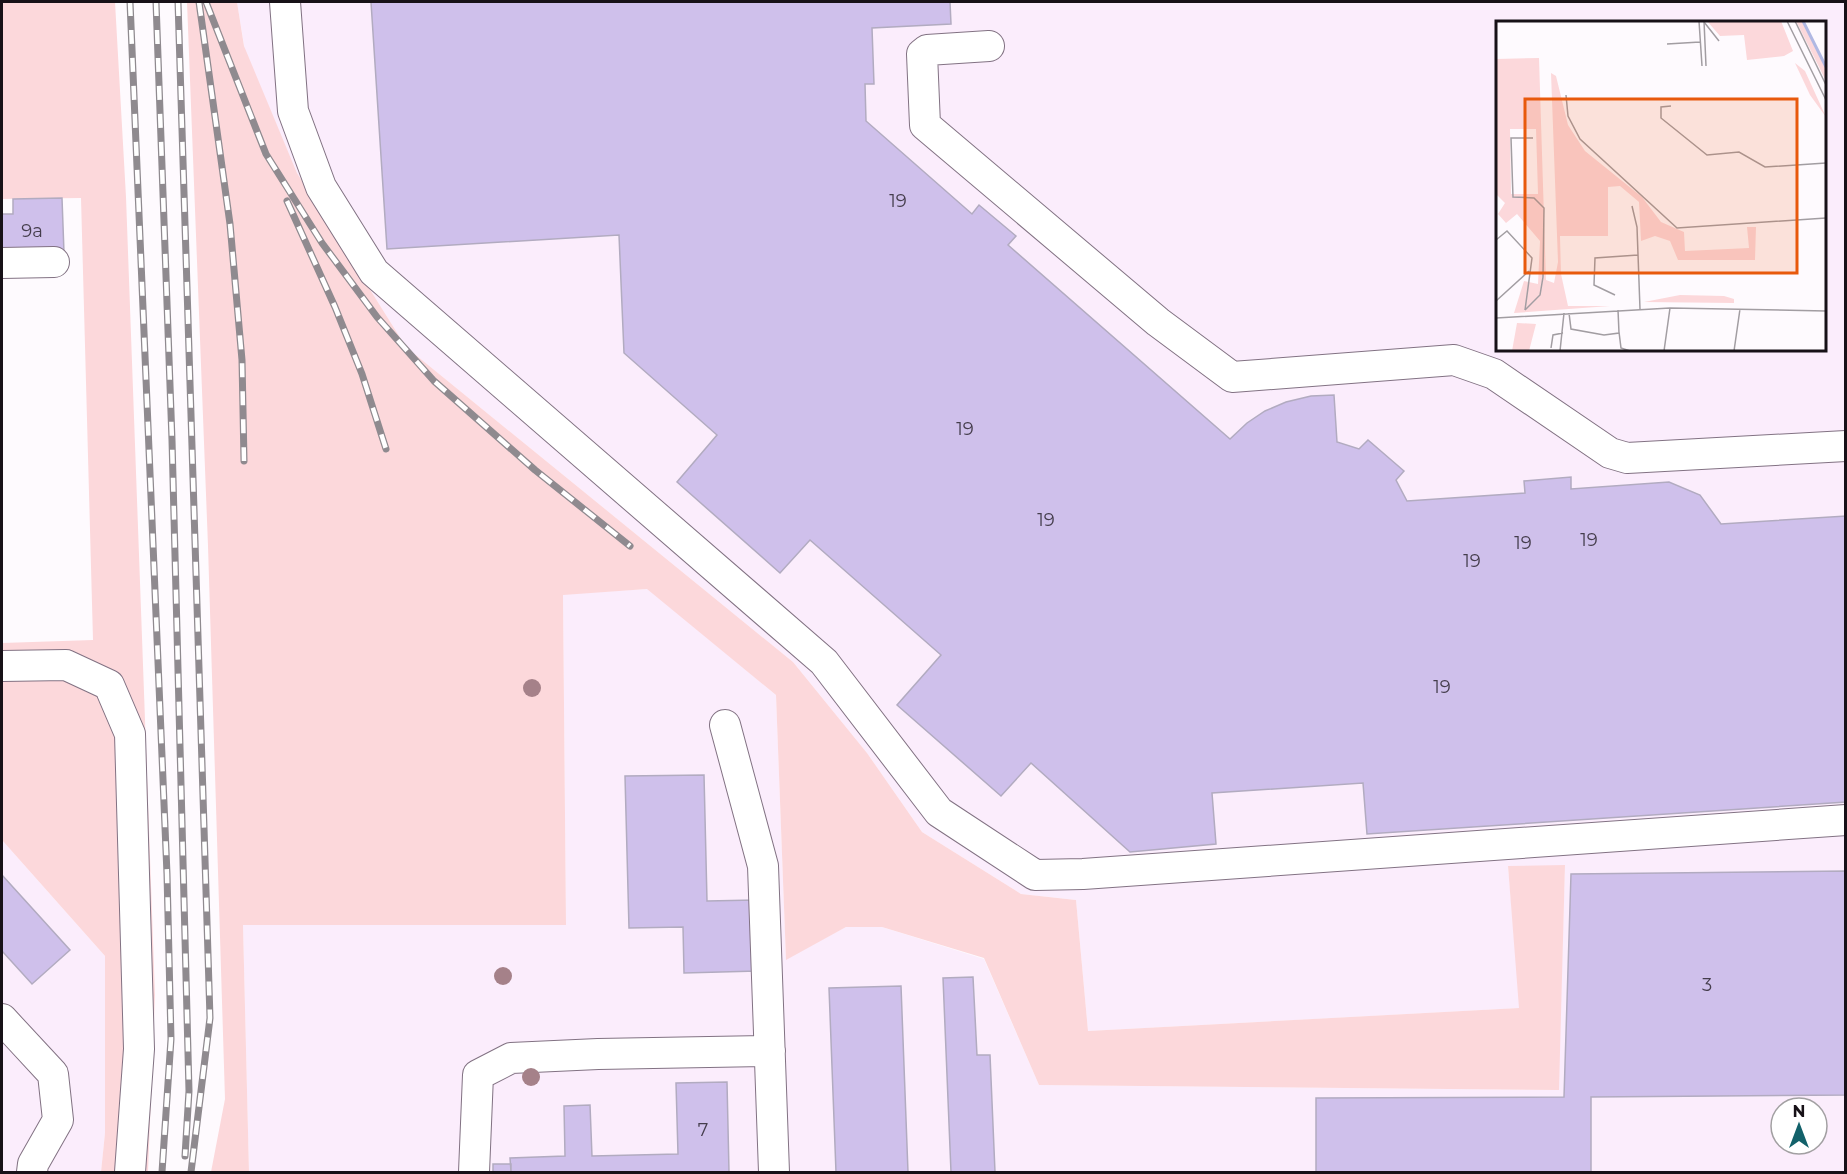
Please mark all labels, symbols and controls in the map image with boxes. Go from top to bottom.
inset map [1496,21,1826,351]
house number: 19 [889,190,907,212]
house number: 9a [21,220,43,242]
house number: 19 [956,418,974,440]
house number: 19 [1037,509,1055,531]
house number: 19 [1580,529,1598,551]
house number: 19 [1514,532,1532,554]
house number: 19 [1463,550,1481,572]
house number: 19 [1433,676,1451,698]
house number: 3 [1702,974,1712,996]
north arrow [1769,1096,1829,1156]
text: N [1793,1102,1805,1121]
house number: 7 [698,1119,708,1141]

